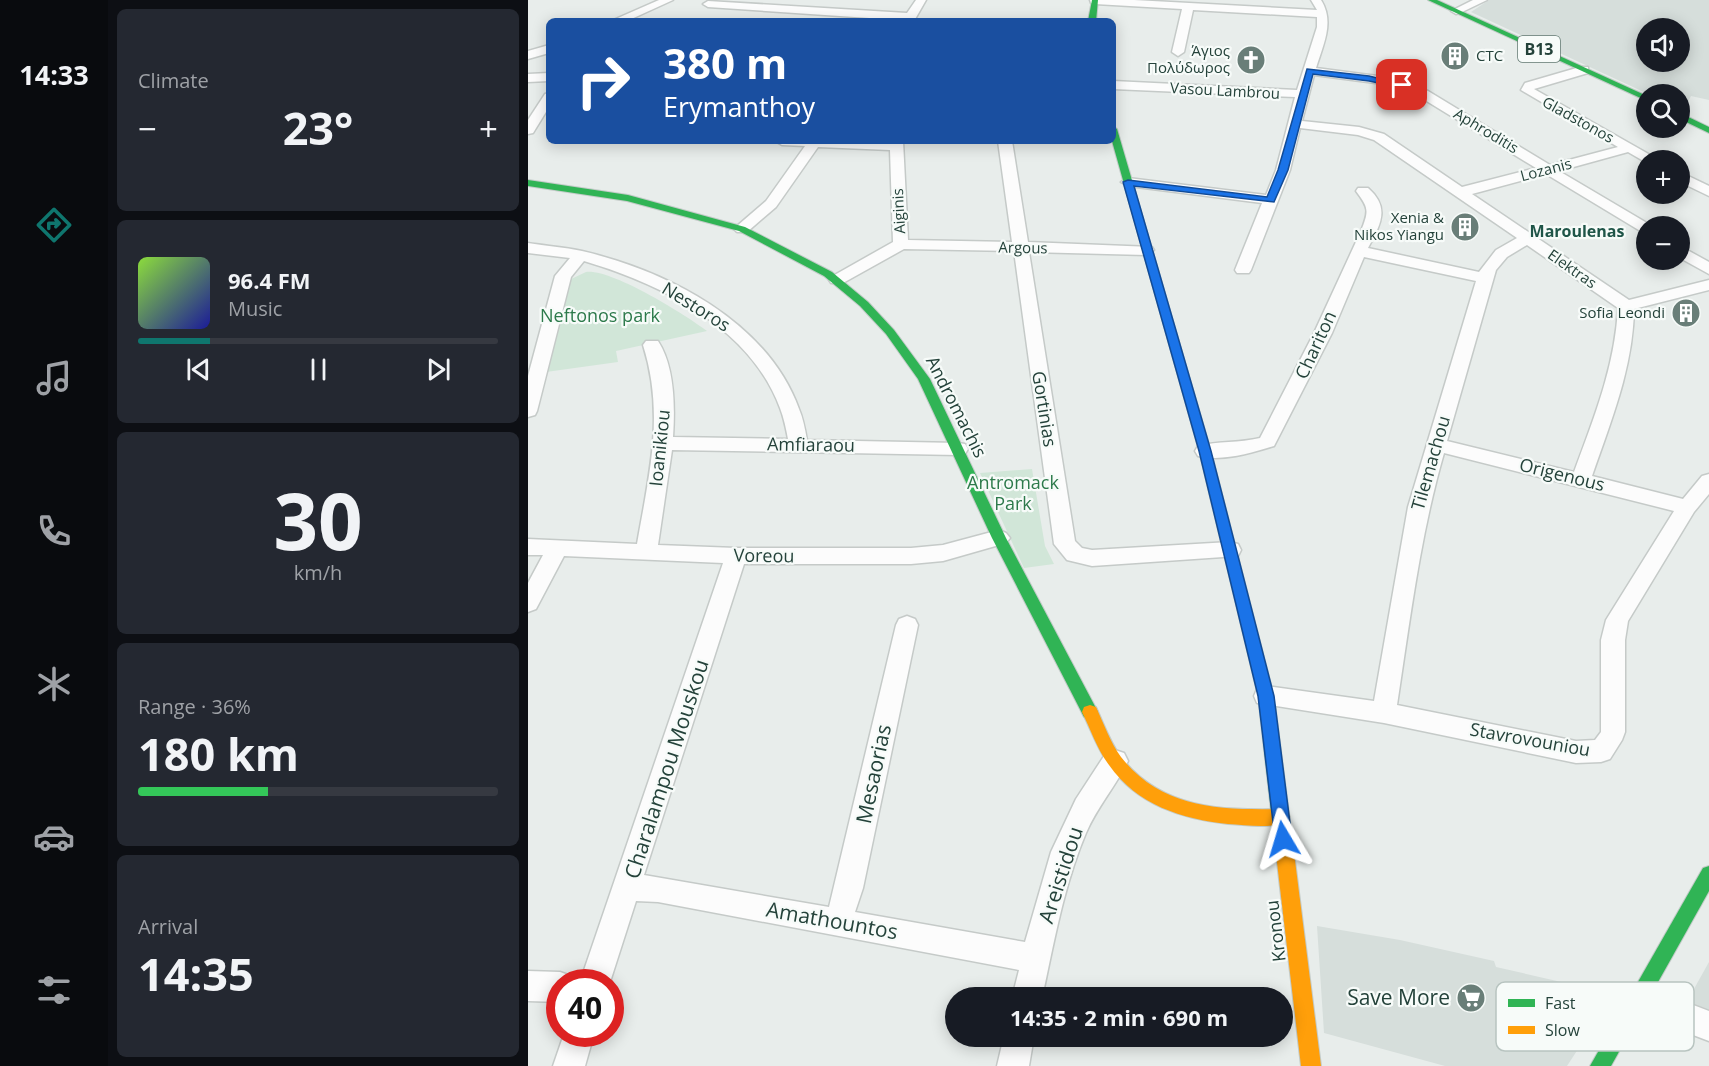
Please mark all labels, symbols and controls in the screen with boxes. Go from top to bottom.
map controls [1636,18,1690,270]
button: sound [1636,18,1690,72]
text: 380 m [663,34,787,91]
road number: B13 [1518,36,1560,62]
place label: Άγιος Πολύδωρος [1147,40,1230,77]
building icon: CTC [1439,40,1471,72]
icon: right [564,42,642,120]
church icon: Άγιος Πολύδωρος [1235,44,1267,76]
place label: CTC [1476,45,1503,65]
text: 14:33 [19,56,89,93]
pin [1376,59,1427,110]
text: Climate [138,67,209,94]
icon: arrive [1385,68,1418,101]
street label: Vasou Lambrou [1170,77,1281,103]
button: search [1636,84,1690,138]
text: Erymanthoy [663,88,815,125]
street label: Gladstonos [1539,91,1618,147]
text: 23° [283,97,353,158]
street label: Aphroditis [1450,103,1523,157]
text: − [138,106,157,151]
text: + [479,106,498,151]
button: + [1636,150,1690,204]
street label: Lozanis [1518,153,1574,185]
street label: Aiginis [887,188,909,234]
icon: directions [33,204,75,246]
place label: Xenia & Nikos Yiangu [1354,207,1444,244]
building icon: Xenia & Nikos Yiangu [1449,211,1481,243]
button: − [1636,216,1690,270]
district label: Maroulenas [1530,220,1625,242]
street label: Argous [998,237,1048,257]
street label: Elektras [1544,244,1601,292]
text: 96.4 FM [228,265,311,295]
street label: Nestoros [658,276,735,337]
text: Music [228,295,282,322]
building icon: Sofia Leondi [1670,297,1702,329]
place label: Sofia Leondi [1579,302,1665,322]
park label: Neftonos park [540,303,660,327]
street label: Chariton [1289,307,1341,383]
street label: Andromachis [921,352,993,461]
icon: previous [182,353,215,386]
icon: pause [302,353,335,386]
icon: next [422,353,455,386]
icon: music [33,357,75,399]
street label: Gortinias [1027,369,1063,448]
street label: Ioanikiou [643,408,675,488]
street label: Tilemachou [1405,413,1455,513]
street label: Amfiaraou [767,431,855,457]
street label: Origenous [1517,452,1607,496]
text: 30 [273,467,363,573]
park label: Antromack Park [967,470,1059,515]
icon: phone [33,510,75,552]
street label: Voreou [733,542,795,568]
text: km/h [294,559,342,586]
street label: Charalampou Mouskou [617,655,715,882]
icon: climate [33,663,75,705]
text: Range · 36% [138,693,251,720]
street label: Stavrovouniou [1468,717,1592,761]
street label: Mesaorias [849,722,897,826]
text: 180 km [138,723,299,784]
position arrow [1251,807,1315,871]
icon: car [33,816,75,858]
street label: Areistidou [1031,823,1089,927]
street label: Amathountos [764,895,900,945]
street label: Kronou [1259,899,1291,963]
text: Arrival [138,913,198,940]
text: 14:35 [138,943,254,1004]
icon: filters [33,969,75,1011]
speed limit sign: 40 [546,969,624,1047]
supermarket icon: Save More [1455,982,1487,1014]
legend [1496,982,1694,1051]
place label: Save More [1347,983,1450,1011]
text: Fast [1545,992,1576,1014]
text: 14:35 · 2 min · 690 m [1010,1002,1228,1032]
text: Slow [1545,1019,1580,1041]

